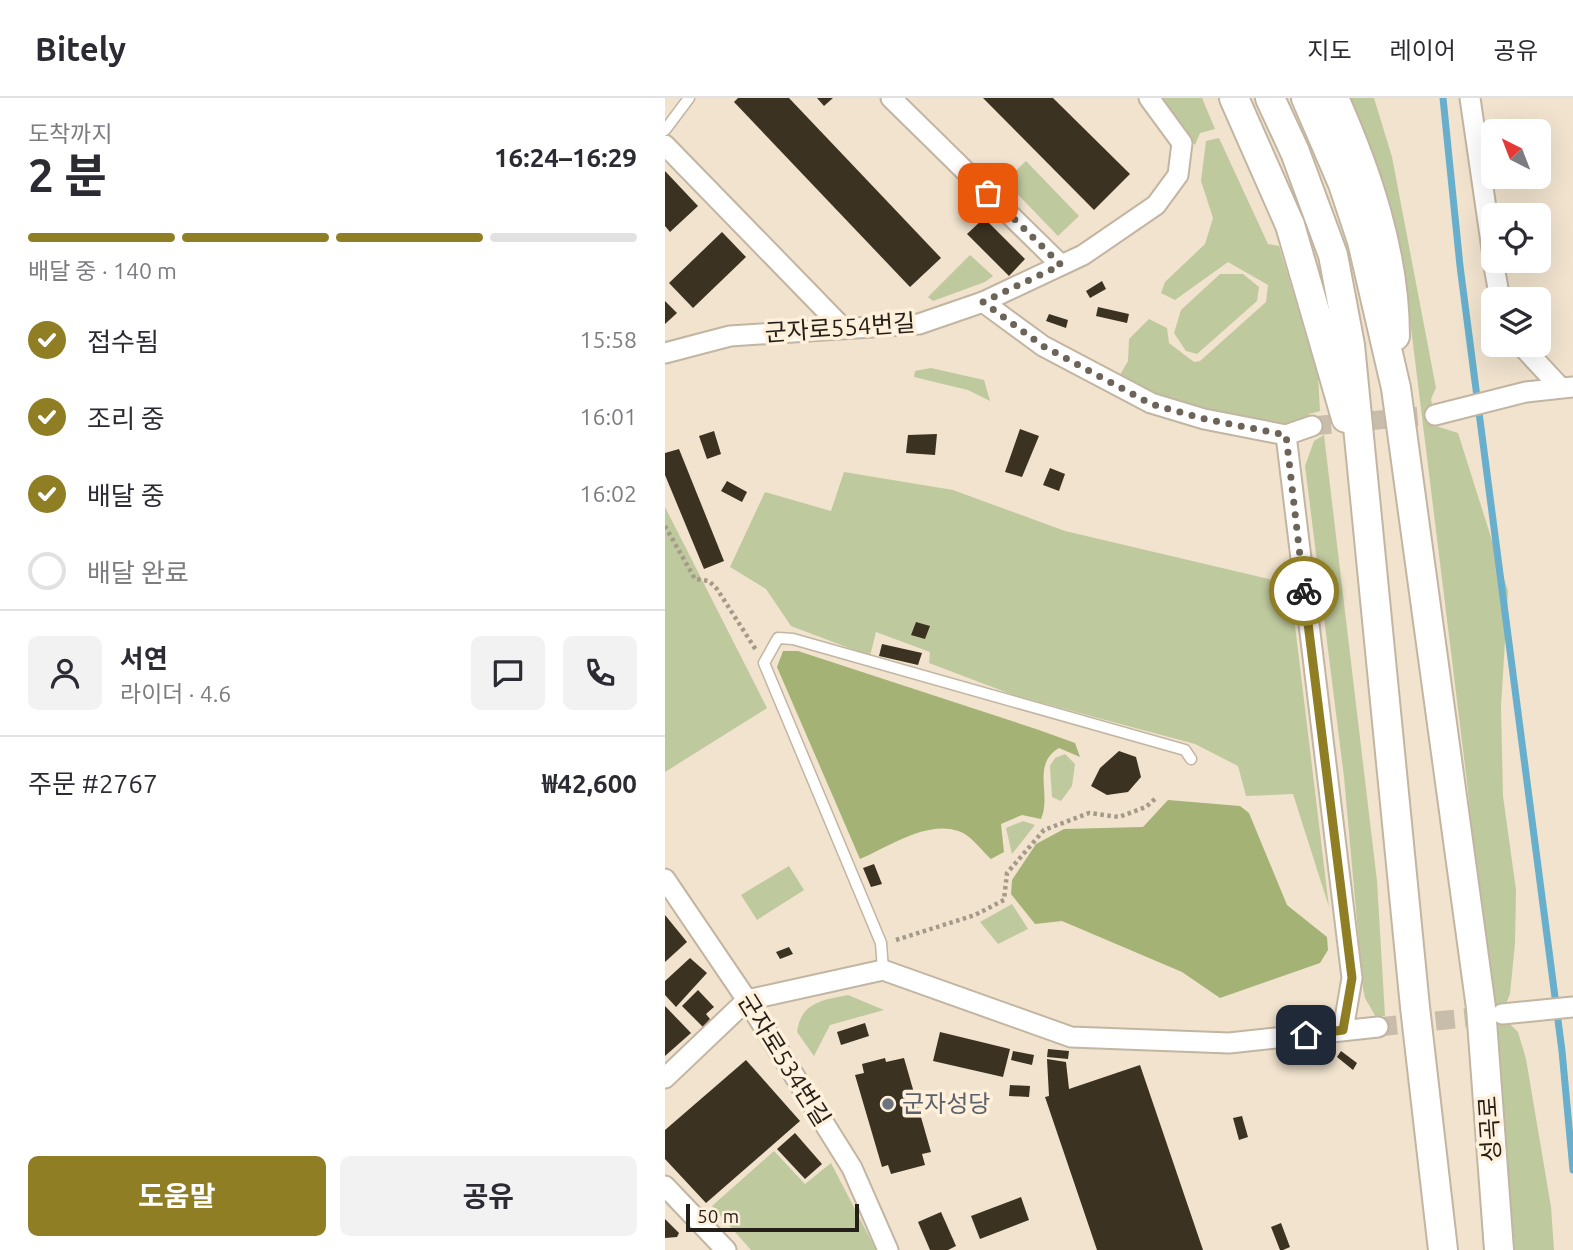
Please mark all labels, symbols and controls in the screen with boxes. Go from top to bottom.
text: Bitely [35,30,126,67]
text: 지도 [1307,37,1352,64]
text: 레이어 [1390,37,1456,64]
text: 공유 [1494,37,1538,64]
north arrow [1481,119,1551,189]
map controls [1481,119,1551,357]
text: 도착까지 [28,121,113,146]
text: 16:24–16:29 [494,143,637,172]
text: 2 분 [28,149,107,201]
pin [958,163,1018,223]
icon: bag [969,174,1007,212]
button: locate [1481,203,1551,273]
text: 배달 중 · 140 m [28,258,177,283]
button: layers [1481,287,1551,357]
street label: 군자로554번길 [764,309,916,346]
icon: check [28,321,66,359]
text: 접수됨 [87,327,159,356]
text: 15:58 [579,327,637,352]
icon: check [28,398,66,436]
text: 조리 중 [87,404,165,433]
text: 16:01 [579,404,637,429]
icon: check [28,475,66,513]
text: 배달 중 [87,481,165,510]
text: 16:02 [579,481,637,506]
courier [1269,556,1339,626]
text: 배달 완료 [87,558,189,587]
icon: bike [1285,572,1323,610]
button: person [28,636,102,710]
button: chat [471,636,545,710]
button: phone [563,636,637,710]
text: 서연 [120,644,168,673]
text: 라이더 · 4.6 [120,681,231,706]
text: 주문 #2767 [28,769,158,798]
text: ₩42,600 [542,769,637,798]
street label: 군자로534번길 [733,989,836,1131]
pin [1276,1005,1336,1065]
icon: home [1287,1016,1325,1054]
place label: 군자성당 [902,1090,990,1117]
street label: 성곡로 [1474,1095,1505,1163]
marker: 군자성당 [880,1096,896,1112]
button: 도움말 [28,1156,326,1236]
button: 공유 [340,1156,637,1236]
scale bar [686,1201,859,1233]
text: 50 m [697,1205,739,1227]

